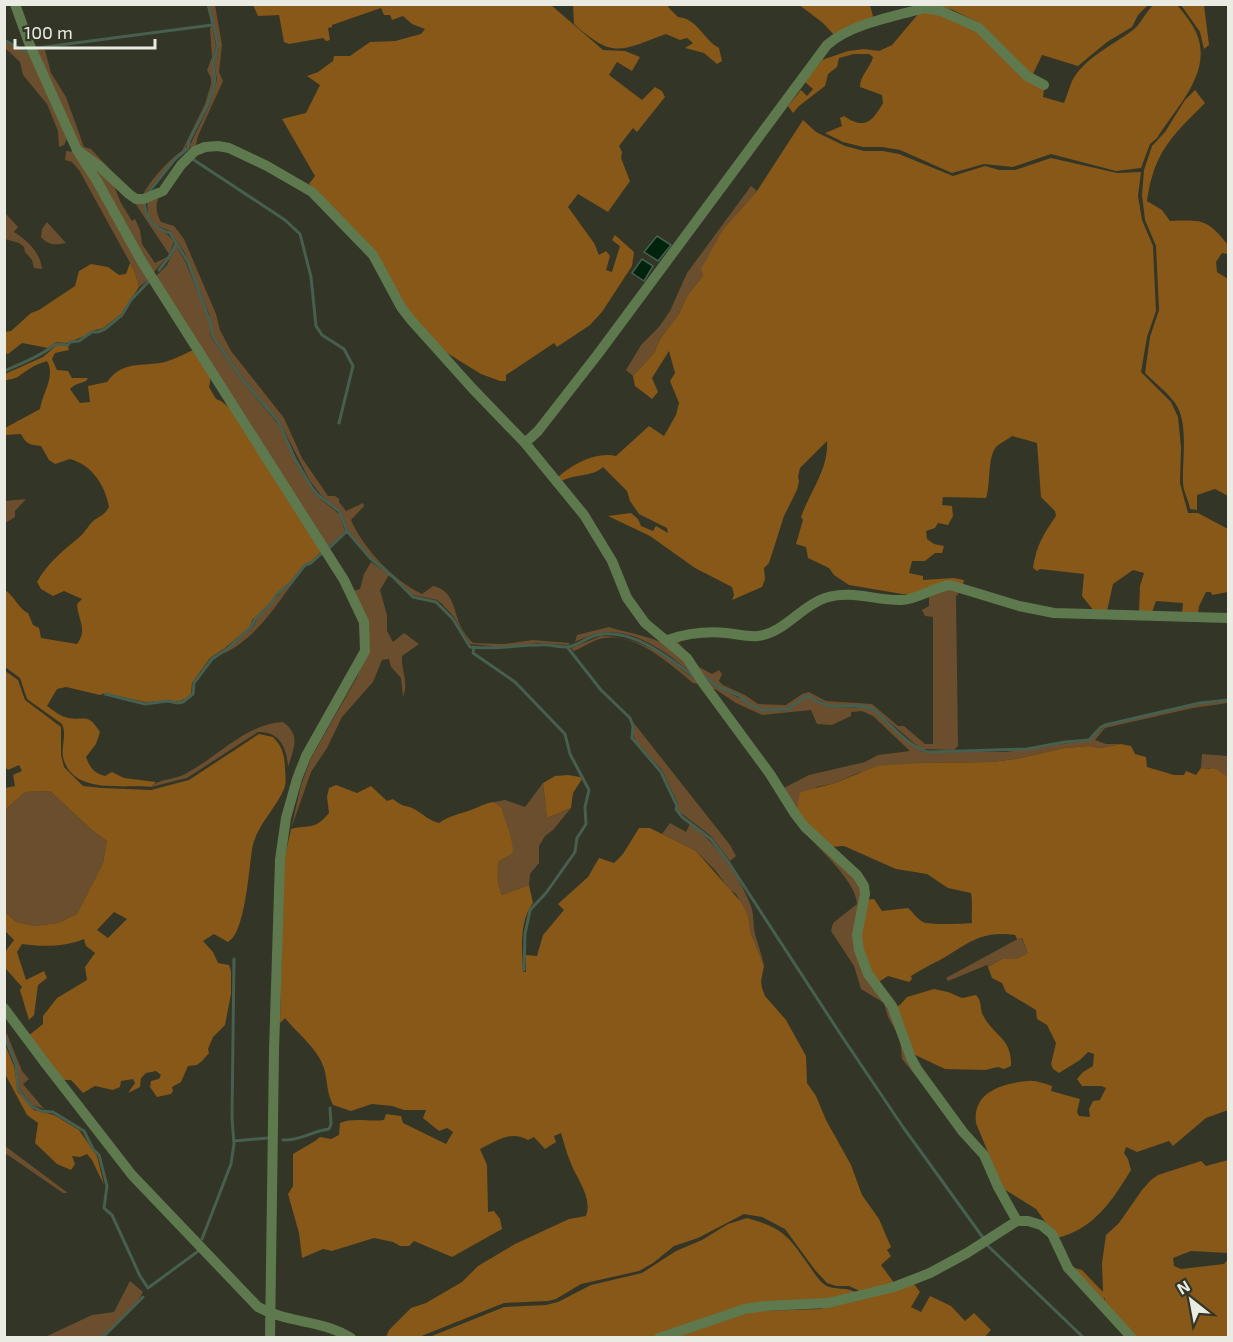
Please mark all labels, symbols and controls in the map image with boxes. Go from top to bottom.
scale bar [15,12,154,50]
text: 100 m [24,21,73,43]
north arrow [1161,1270,1221,1330]
text: N [1173,1276,1193,1298]

